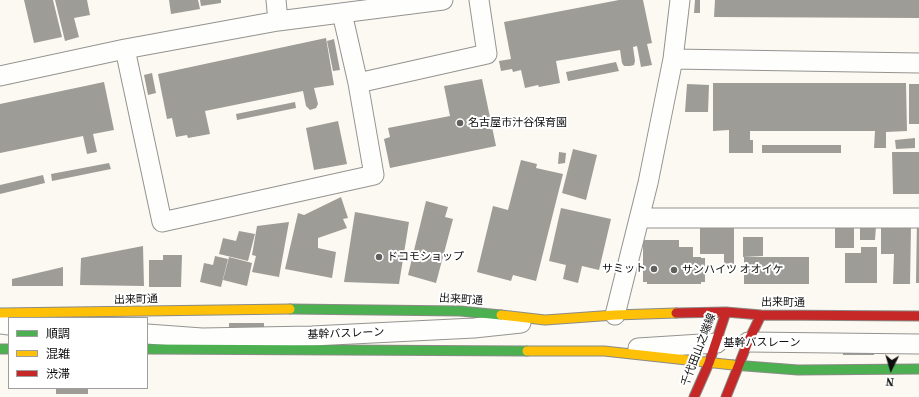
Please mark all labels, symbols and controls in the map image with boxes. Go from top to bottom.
place label: 名古屋市汁谷保育園 [468,116,567,130]
marker: 名古屋市汁谷保育園 [455,118,465,128]
place label: ドコモショップ [387,250,464,264]
marker: ドコモショップ [374,252,384,262]
place label: サミット [602,262,646,276]
place label: サンハイツ オオイケ [682,263,784,277]
marker: サミット [649,264,659,274]
marker: サンハイツ オオイケ [669,265,679,275]
street label: 出来町通 [439,292,483,308]
street label: 出来町通 [114,293,158,307]
street label: 出来町通 [761,296,805,310]
street label: 千代田山之端線 [679,312,719,388]
legend [8,317,148,389]
text: 順調 [46,326,70,342]
street label: 基幹バスレーン [307,326,385,342]
street label: 基幹バスレーン [724,336,800,350]
text: 混雑 [46,346,70,362]
north arrow [871,349,911,389]
text: 渋滞 [46,366,70,382]
text: N [885,374,895,389]

